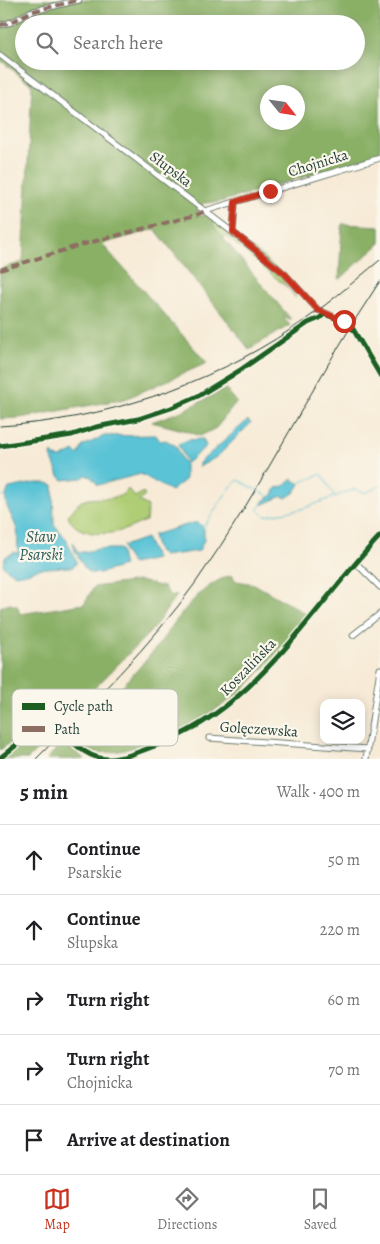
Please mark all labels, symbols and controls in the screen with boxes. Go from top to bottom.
search box [15,15,365,70]
icon: search [33,29,61,57]
text: Search here [73,30,163,56]
north arrow [260,85,305,130]
street label: Chojnicka [286,144,350,182]
street label: Słupska [146,147,196,191]
route end [259,180,282,203]
route start [333,310,356,333]
water label: Staw Psarski [19,526,63,566]
street label: Koszalińska [216,634,281,700]
legend [12,689,178,746]
text: Cycle path [54,697,114,716]
map controls [320,699,365,744]
button: layers [320,699,365,744]
street label: Golęczewska [219,716,299,742]
text: Path [54,720,81,739]
text: 5 min [20,778,68,806]
text: Walk · 400 m [277,781,360,803]
text: Continue [67,836,141,862]
icon: ahead [20,846,48,874]
text: 50 m [328,849,360,871]
text: Psarskie [67,862,122,884]
text: Continue [67,906,141,932]
icon: ahead [20,916,48,944]
text: 220 m [320,919,360,941]
text: Słupska [67,932,118,954]
icon: right [20,986,48,1014]
text: Turn right [67,987,149,1013]
text: 60 m [328,989,360,1011]
text: Turn right [67,1046,149,1072]
icon: right [20,1056,48,1084]
text: 70 m [328,1059,360,1081]
text: Chojnicka [67,1072,133,1094]
icon: arrive [20,1126,48,1154]
text: Arrive at destination [67,1127,230,1153]
tab: Map [43,1185,71,1234]
tab: Directions [157,1185,217,1234]
tab: Saved [304,1185,337,1234]

